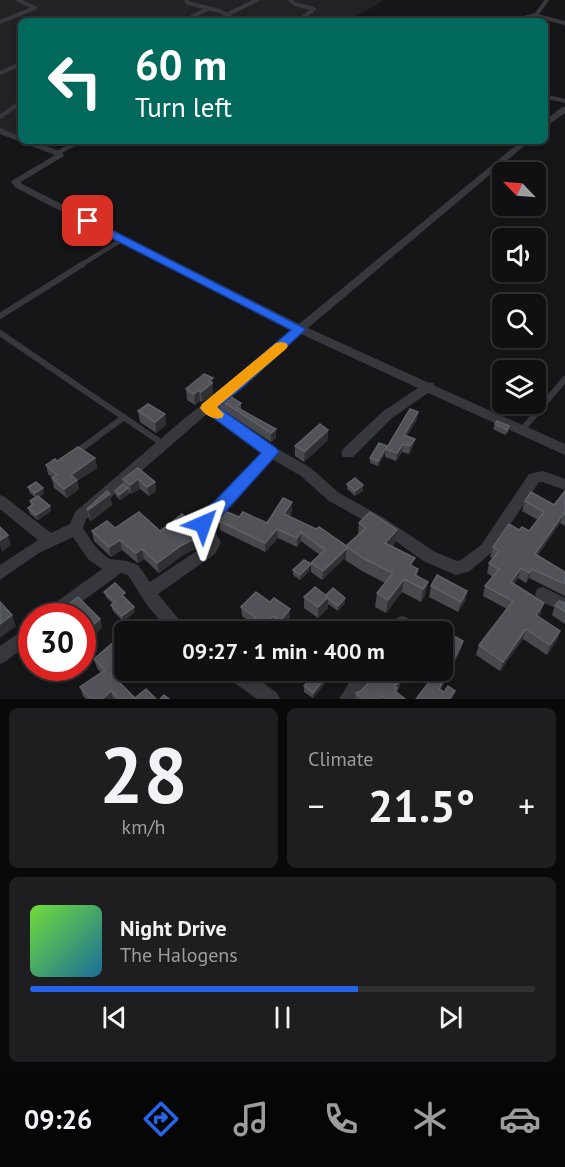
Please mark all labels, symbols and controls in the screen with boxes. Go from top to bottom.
text: 60 m [135,37,227,92]
icon: left [36,42,114,120]
text: Turn left [135,90,232,124]
north arrow [492,162,546,216]
map controls [492,162,546,414]
pin [62,195,113,246]
icon: arrive [71,204,104,237]
button: sound [492,228,546,282]
button: search [492,294,546,348]
button: layers [492,360,546,414]
position arrow [171,492,235,556]
speed limit sign: 30 [18,603,96,681]
text: 09:27 · 1 min · 400 m [182,637,385,665]
text: 28 [99,724,188,825]
text: Climate [308,746,374,772]
text: 21.5° [368,776,475,834]
text: − [308,784,325,827]
text: + [518,784,535,827]
text: km/h [122,814,165,840]
text: Night Drive [120,914,227,942]
text: The Halogens [120,942,238,968]
icon: previous [98,1001,131,1034]
icon: pause [266,1001,299,1034]
icon: next [434,1001,467,1034]
icon: directions [140,1098,182,1140]
icon: music [230,1098,272,1140]
icon: phone [320,1098,362,1140]
icon: climate [409,1098,451,1140]
icon: car [499,1098,541,1140]
text: 09:26 [24,1102,92,1136]

